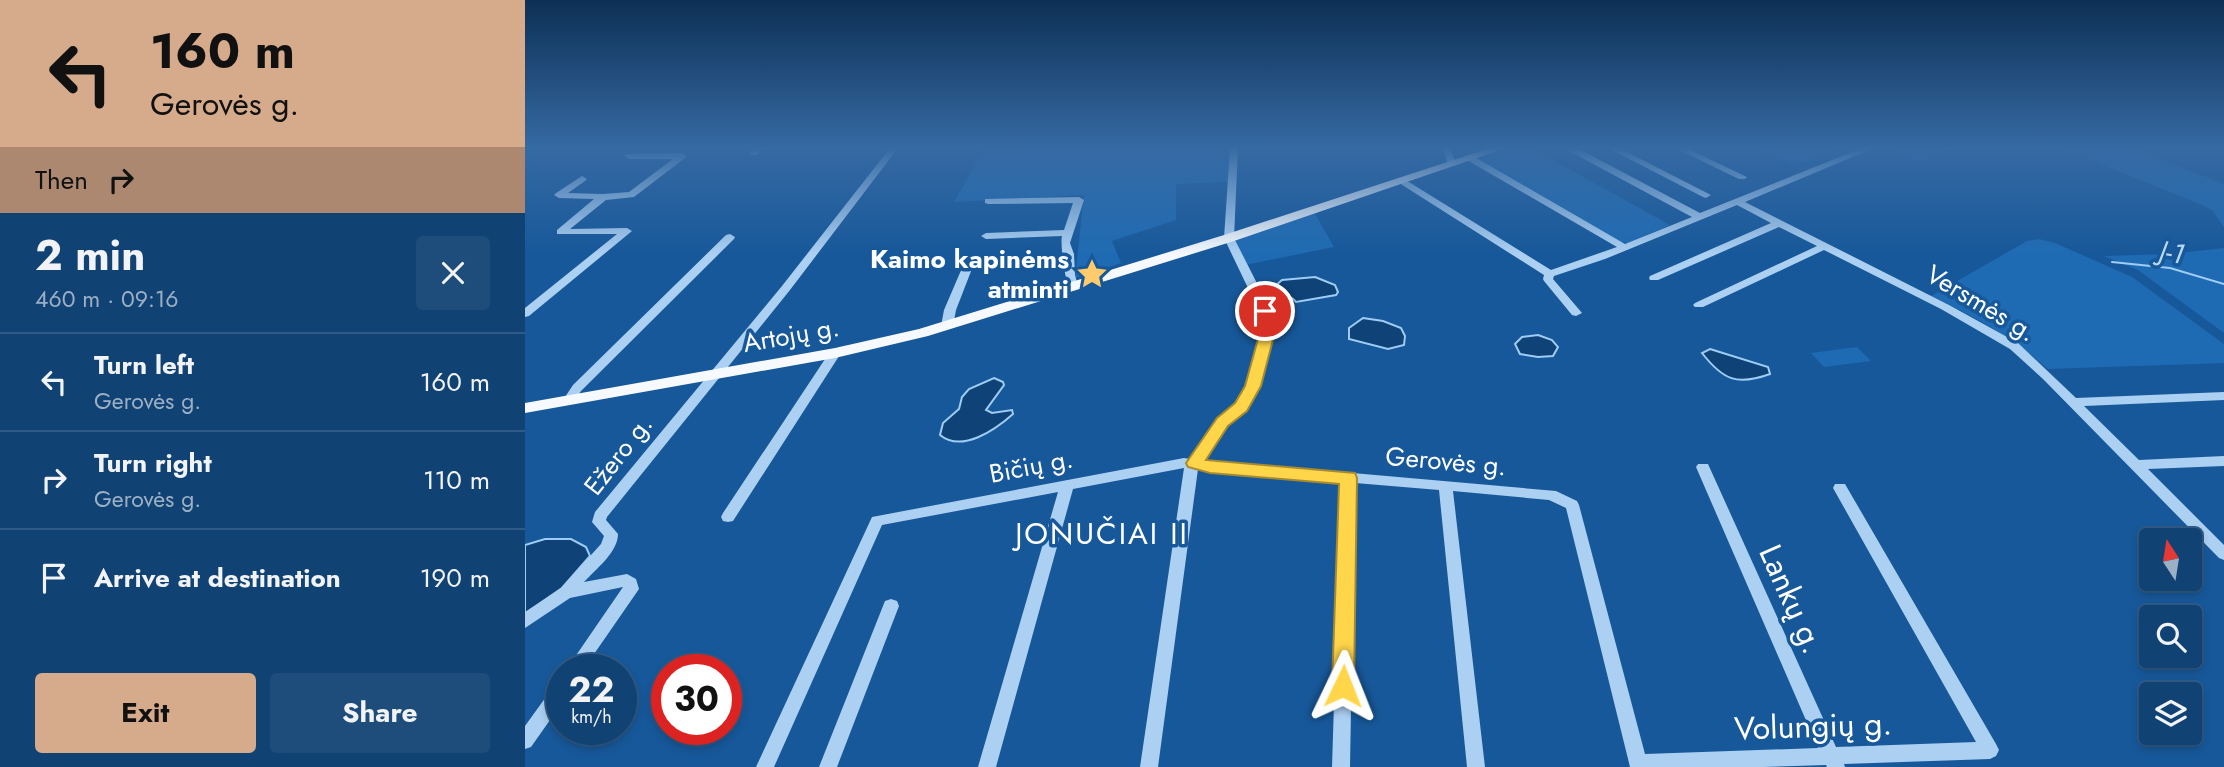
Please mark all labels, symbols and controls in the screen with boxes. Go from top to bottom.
text: 160 m [150,16,295,86]
icon: left [35,28,126,119]
text: Gerovės g. [150,81,299,127]
text: Then [35,161,88,199]
icon: right [102,161,140,199]
text: 2 min [35,225,145,286]
water label: J-1 [2151,229,2188,275]
button: close [416,236,490,310]
place label: Kaimo kapinėms atminti [870,240,1069,308]
street label: Versmės g. [1919,255,2043,351]
place icon: Kaimo kapinėms atminti [1075,257,1109,291]
pin [1235,281,1295,341]
text: 460 m · 09:16 [35,282,179,316]
icon: arrive [1246,292,1284,330]
street label: Artojų g. [740,308,842,362]
text: Turn left [94,346,194,384]
icon: left [35,363,73,401]
text: 160 m [420,363,490,401]
text: Gerovės g. [94,384,201,418]
street label: Ežero g. [575,407,661,503]
street label: Gerovės g. [1384,437,1508,485]
street label: Bičių g. [986,439,1076,493]
text: Turn right [94,444,212,482]
icon: right [35,461,73,499]
text: 110 m [423,461,490,499]
text: Gerovės g. [94,482,201,516]
district label: JONUČIAI II [1011,512,1189,555]
north arrow [2139,528,2201,592]
map controls [2139,528,2202,745]
street label: Lankų g. [1748,537,1836,661]
icon: arrive [35,559,73,597]
text: Arrive at destination [94,559,341,597]
text: 190 m [420,559,490,597]
button: search [2139,605,2202,668]
position arrow [1306,649,1380,723]
speed limit sign: 30 [651,654,742,745]
text: 22 [569,665,614,715]
button: Exit [35,673,256,753]
button: Share [270,673,490,753]
button: layers [2139,682,2202,745]
street label: Volungių g. [1733,700,1893,752]
text: km/h [571,704,612,730]

